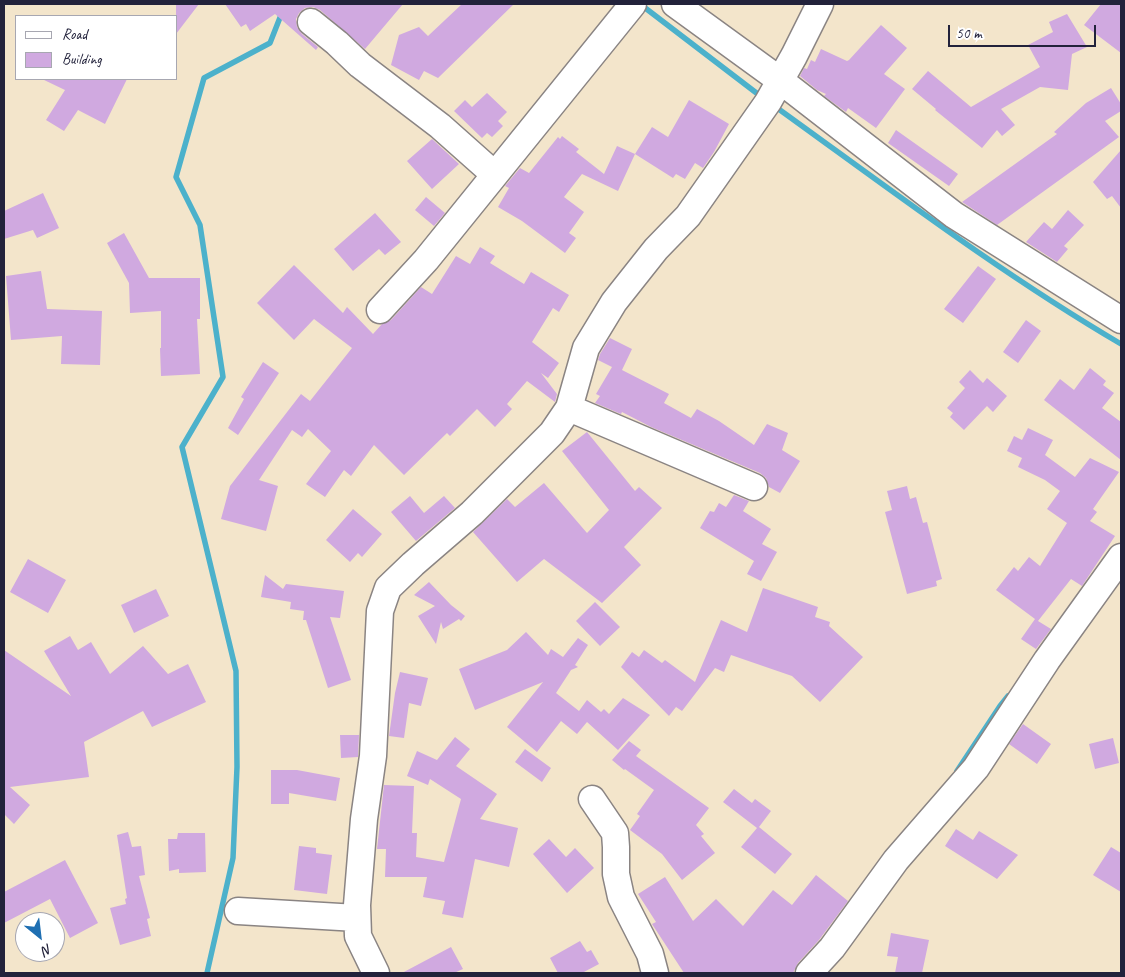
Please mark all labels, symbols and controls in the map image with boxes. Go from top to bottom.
legend [15,15,178,80]
scale bar [950,15,1098,47]
text: 50 m [956,24,982,43]
text: Road [62,25,87,44]
text: Building [62,50,101,69]
north arrow [15,912,65,962]
text: N [39,940,55,959]

